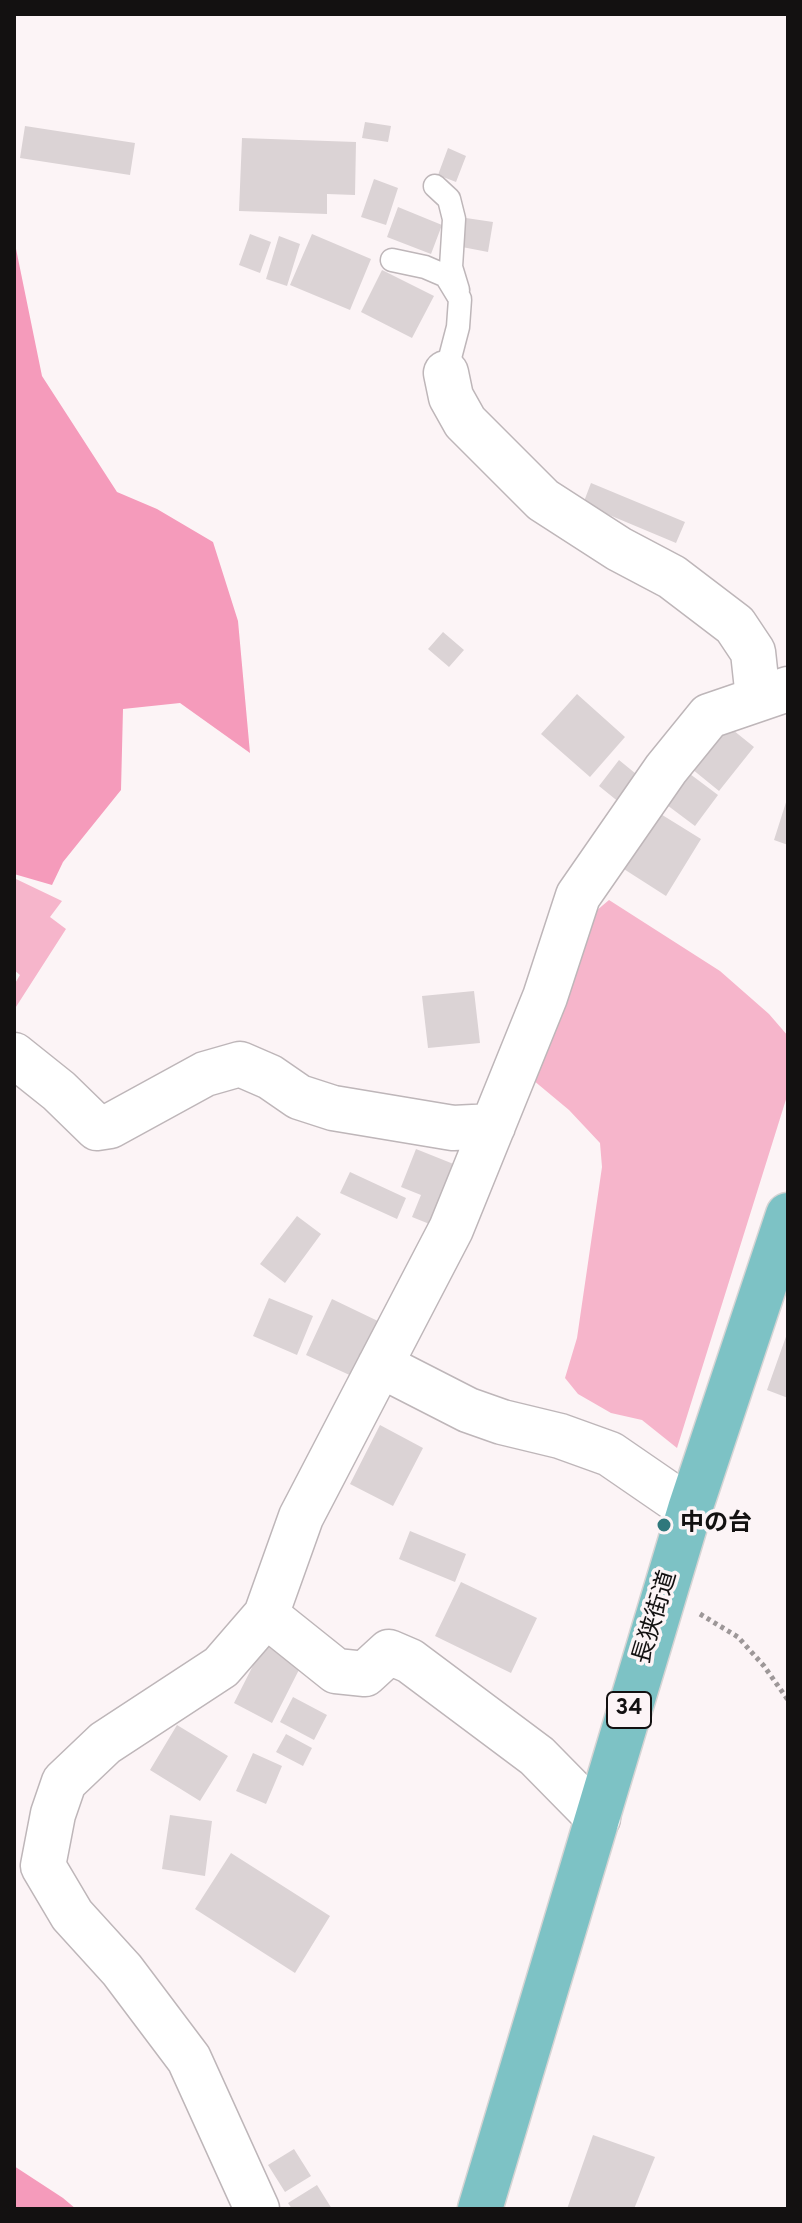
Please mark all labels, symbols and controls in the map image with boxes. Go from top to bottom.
place label: 中の台 [680,1511,752,1539]
marker: 中の台 [655,1516,673,1534]
street label: 長狭街道 [629,1568,685,1668]
road number: 34 [607,1692,651,1728]

